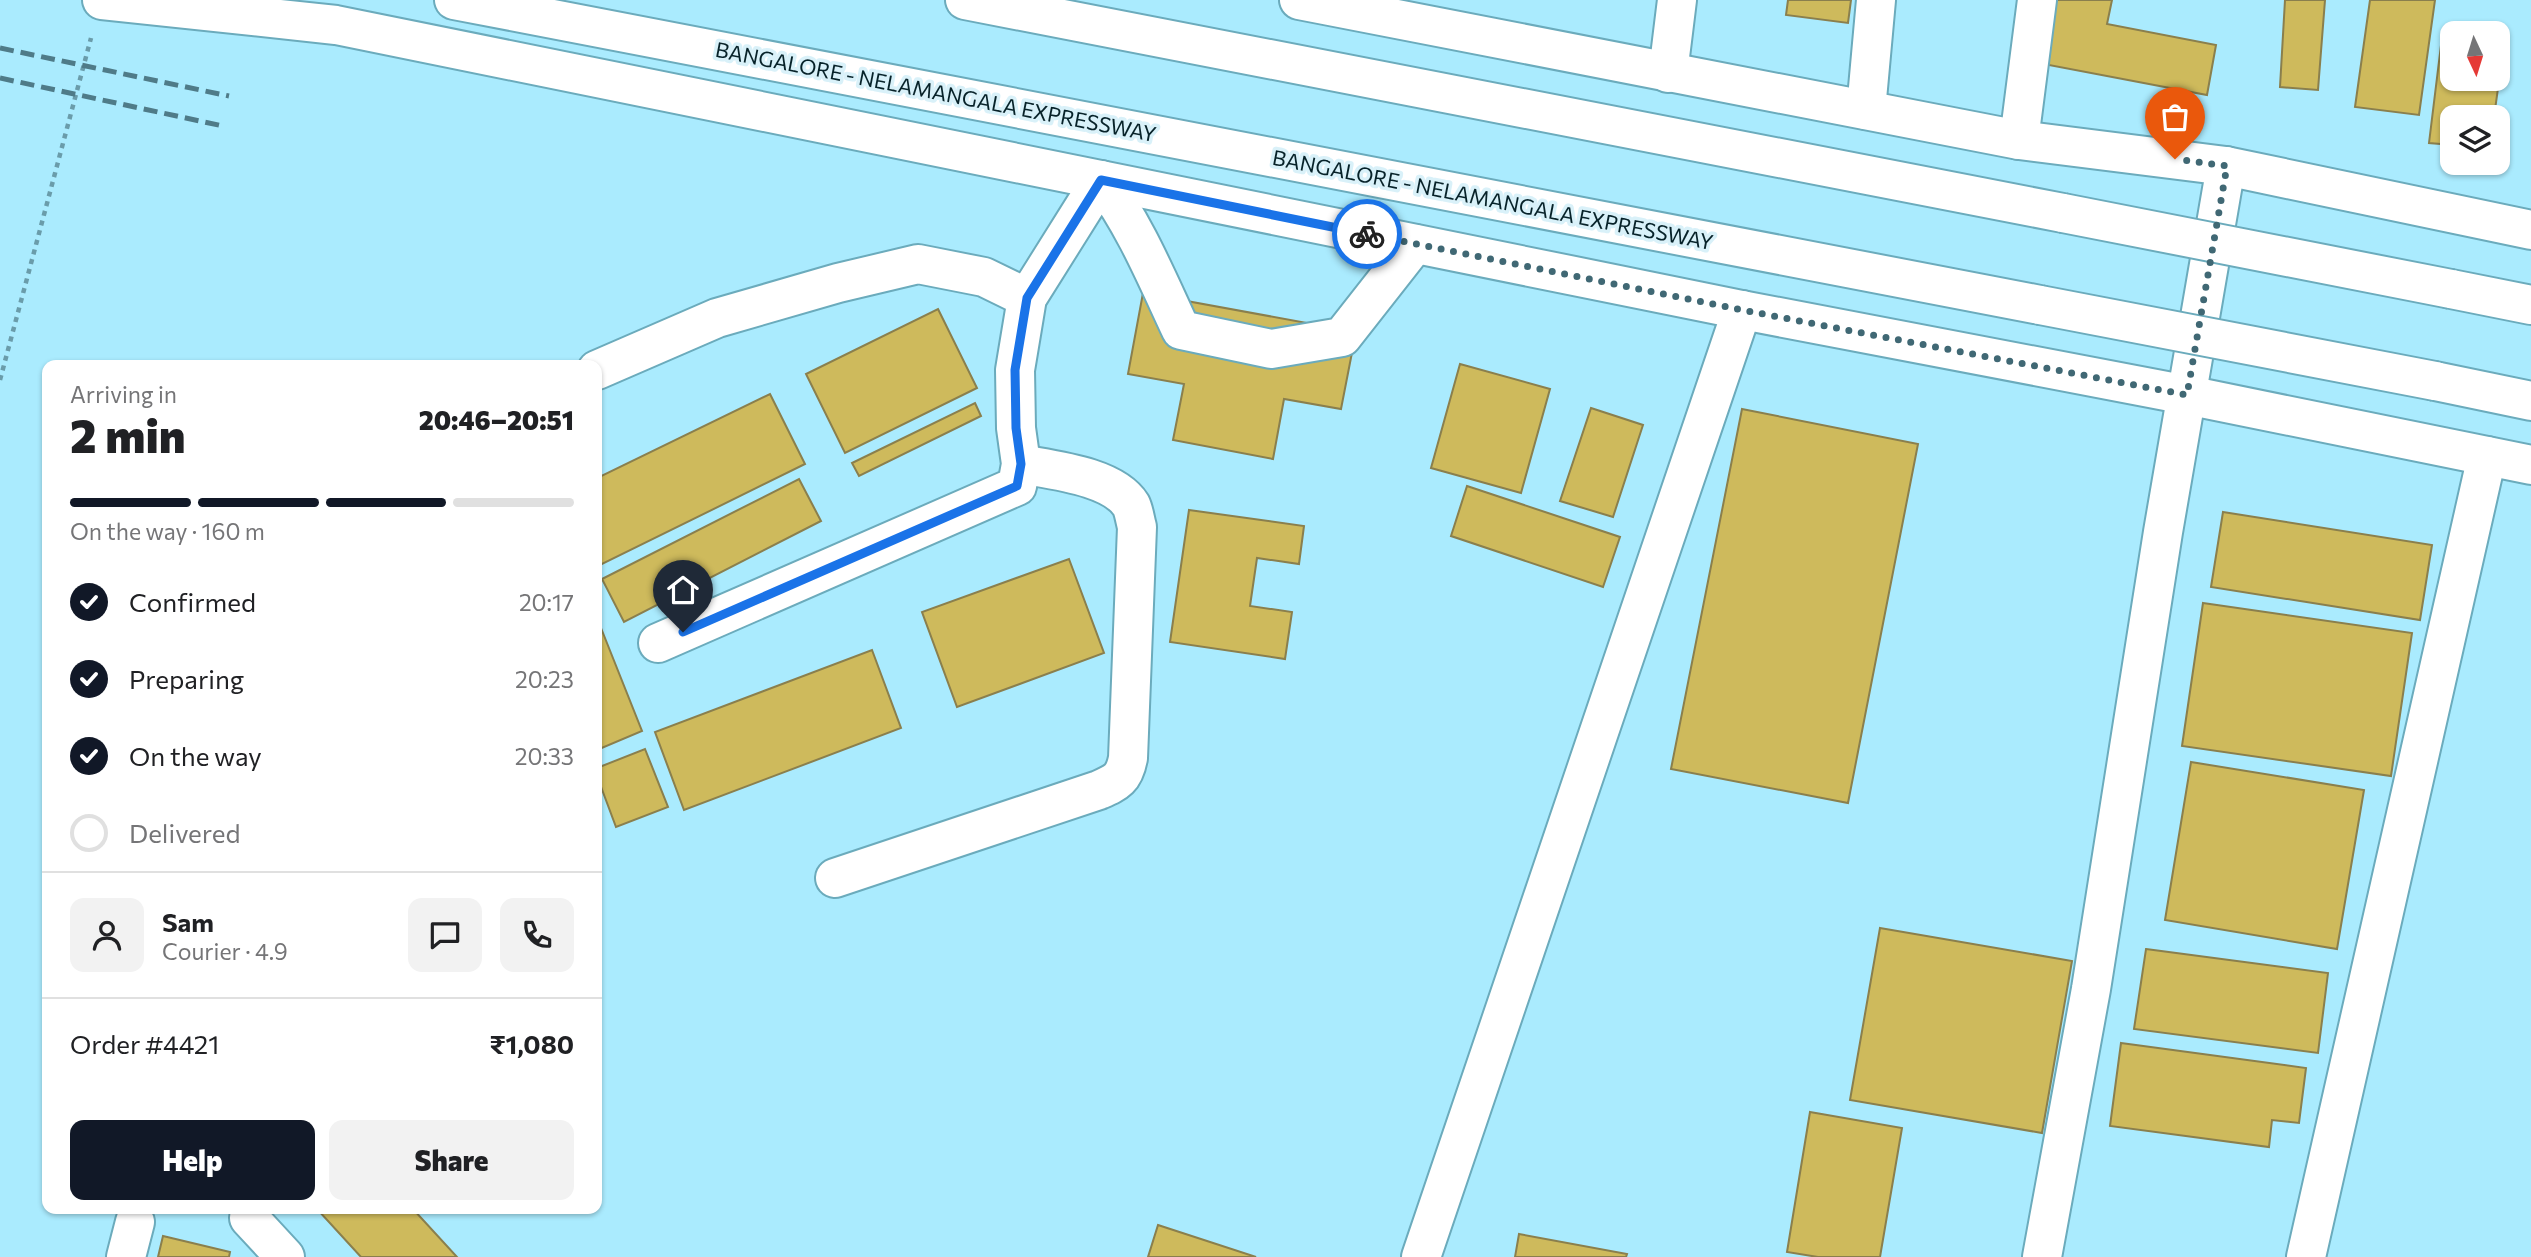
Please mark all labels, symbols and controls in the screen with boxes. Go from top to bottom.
north arrow [2440,21,2510,91]
map controls [2440,21,2510,175]
street label: BANGALORE - NELAMANGALA EXPRESSWAY [714,36,1159,146]
pin [2145,87,2205,159]
icon: bag [2156,98,2194,136]
button: layers [2440,105,2510,175]
street label: BANGALORE - NELAMANGALA EXPRESSWAY [1271,144,1716,254]
courier [1332,199,1402,269]
icon: bike [1348,215,1386,253]
text: Arriving in [70,380,177,408]
text: 20:46–20:51 [419,404,574,435]
text: 2 min [70,406,186,462]
text: On the way · 160 m [70,517,265,545]
pin [653,560,713,632]
icon: home [664,571,702,609]
icon: check [70,583,108,621]
text: Confirmed [129,586,256,617]
text: 20:17 [519,588,574,616]
icon: check [70,660,108,698]
text: Preparing [129,663,244,694]
text: 20:23 [515,665,574,693]
icon: check [70,737,108,775]
text: On the way [129,740,262,771]
text: 20:33 [515,742,574,770]
text: Delivered [129,817,240,848]
button: person [70,898,144,972]
button: chat [408,898,482,972]
button: phone [500,898,574,972]
text: Sam [162,906,214,937]
text: Courier · 4.9 [162,937,288,965]
text: Order #4421 [70,1028,219,1059]
text: ₹1,080 [489,1028,574,1059]
button: Help [70,1120,315,1200]
button: Share [329,1120,574,1200]

